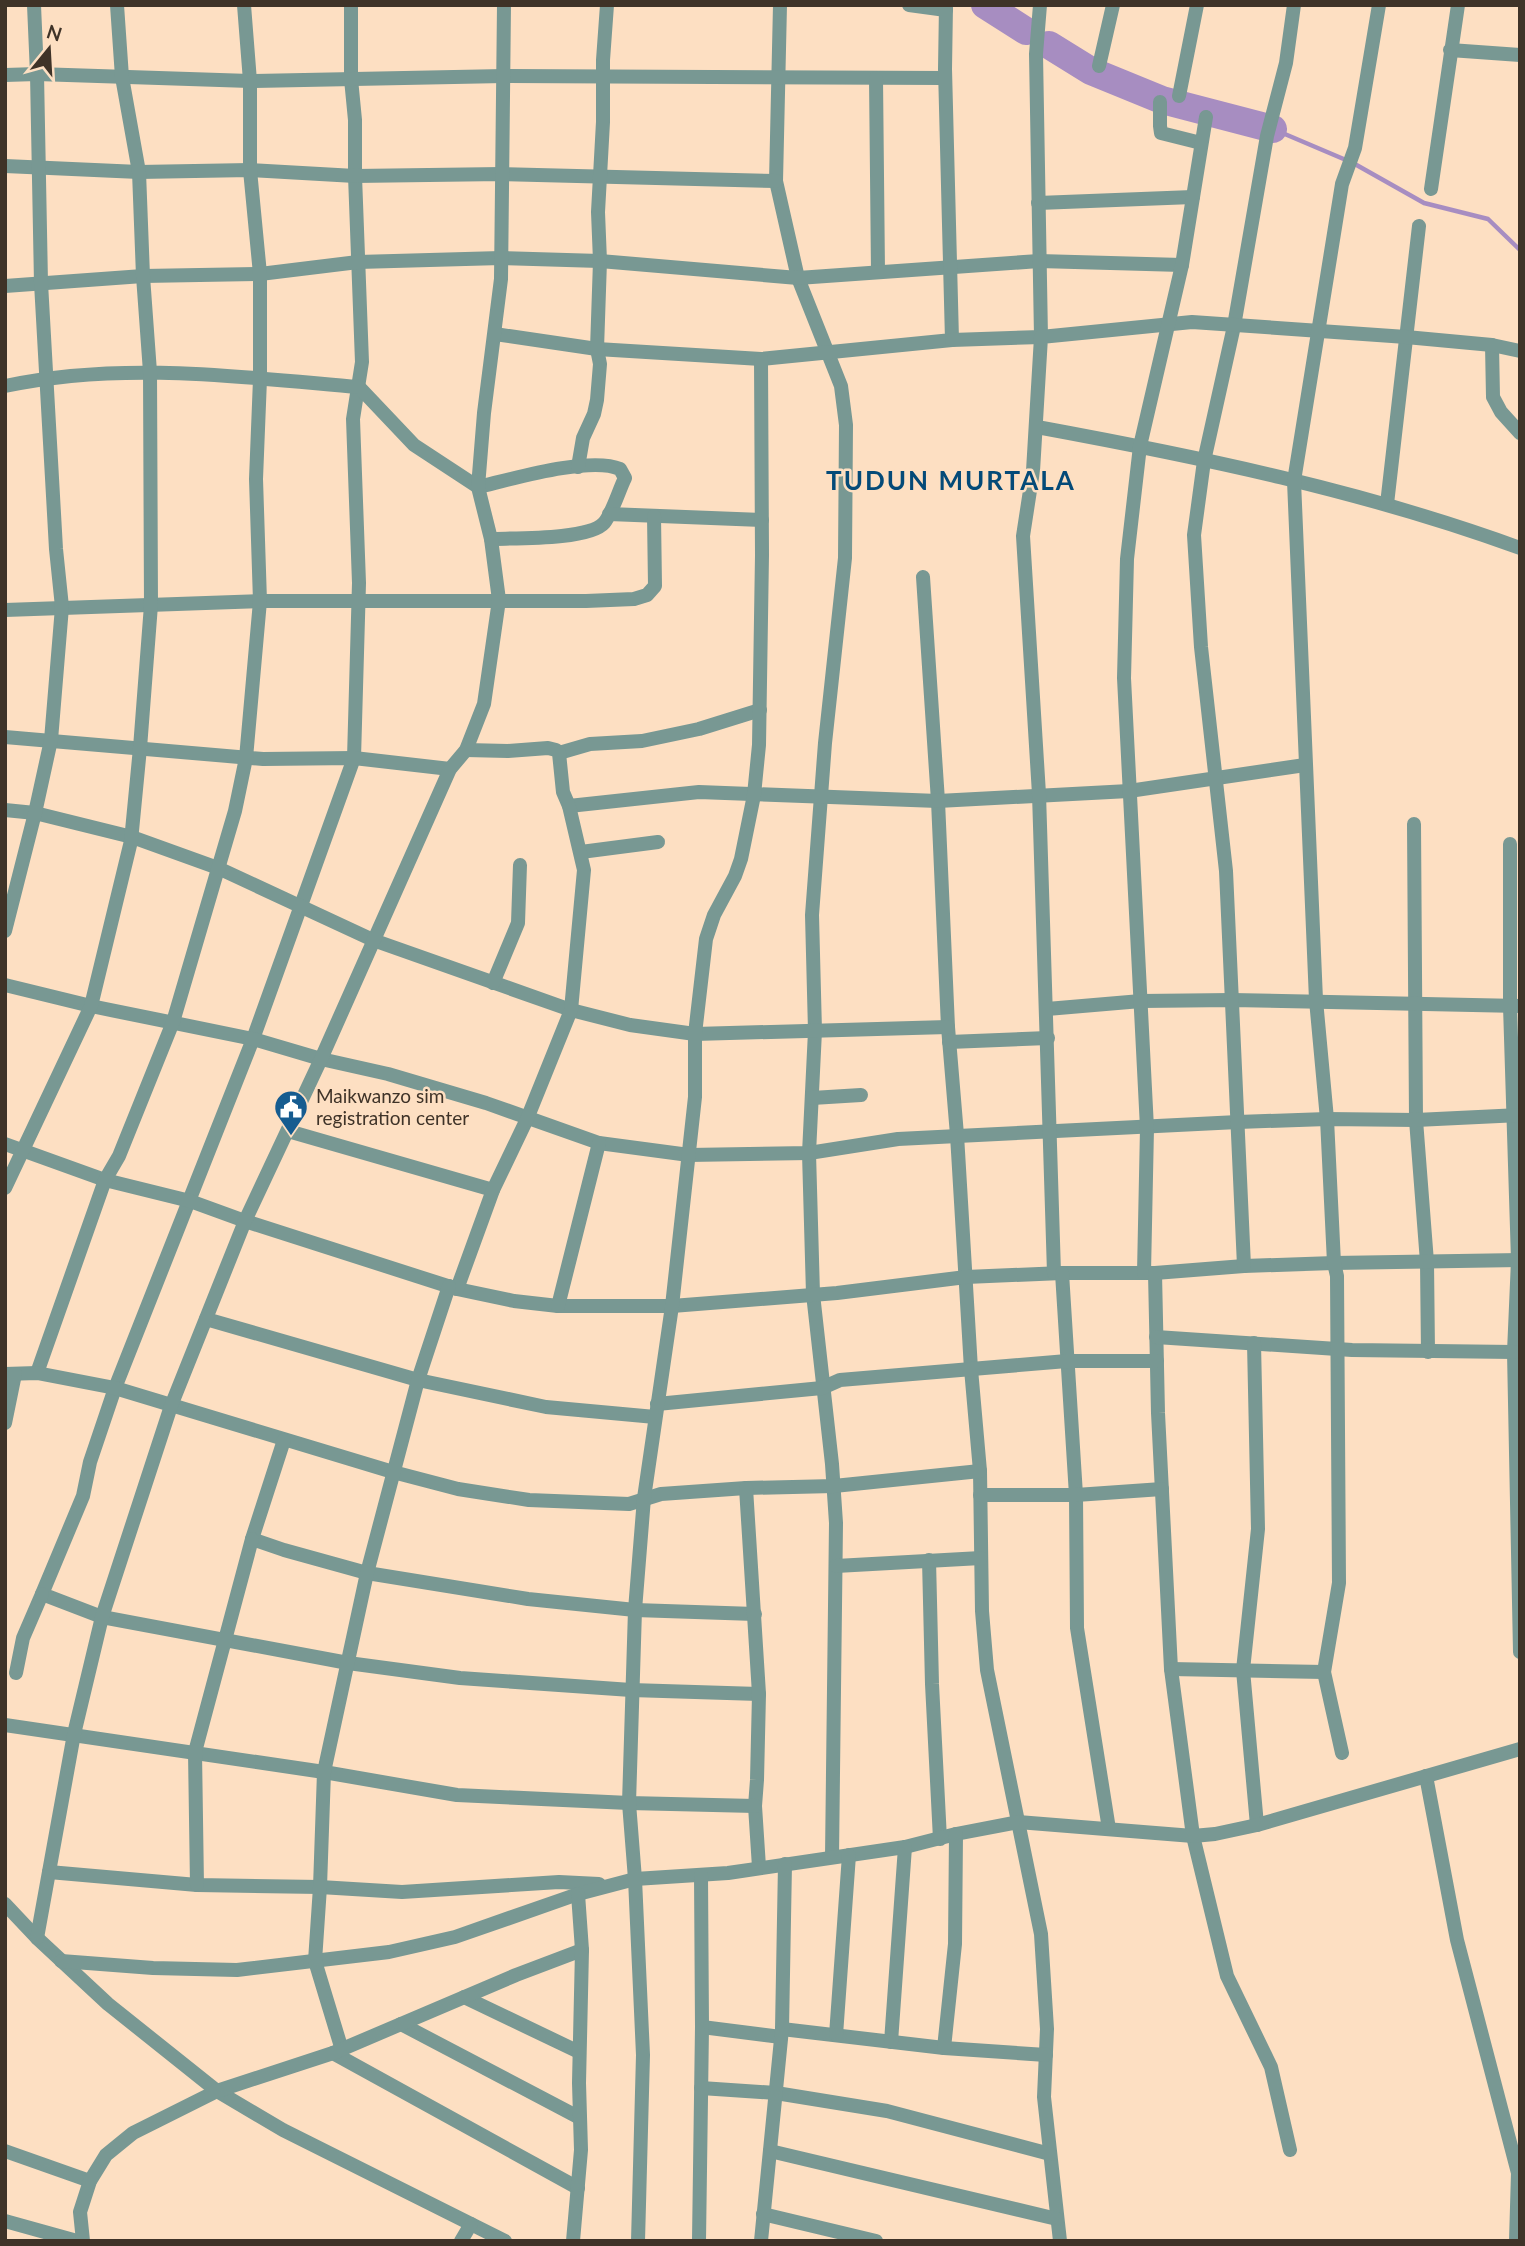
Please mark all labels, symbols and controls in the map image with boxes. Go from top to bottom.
north arrow [14,14,84,84]
text: N [44,19,65,46]
district label: TUDUN MURTALA [826,464,1076,496]
place label: Maikwanzo sim registration center [316,1084,469,1129]
public building icon: Maikwanzo sim registration center [272,1088,310,1137]

